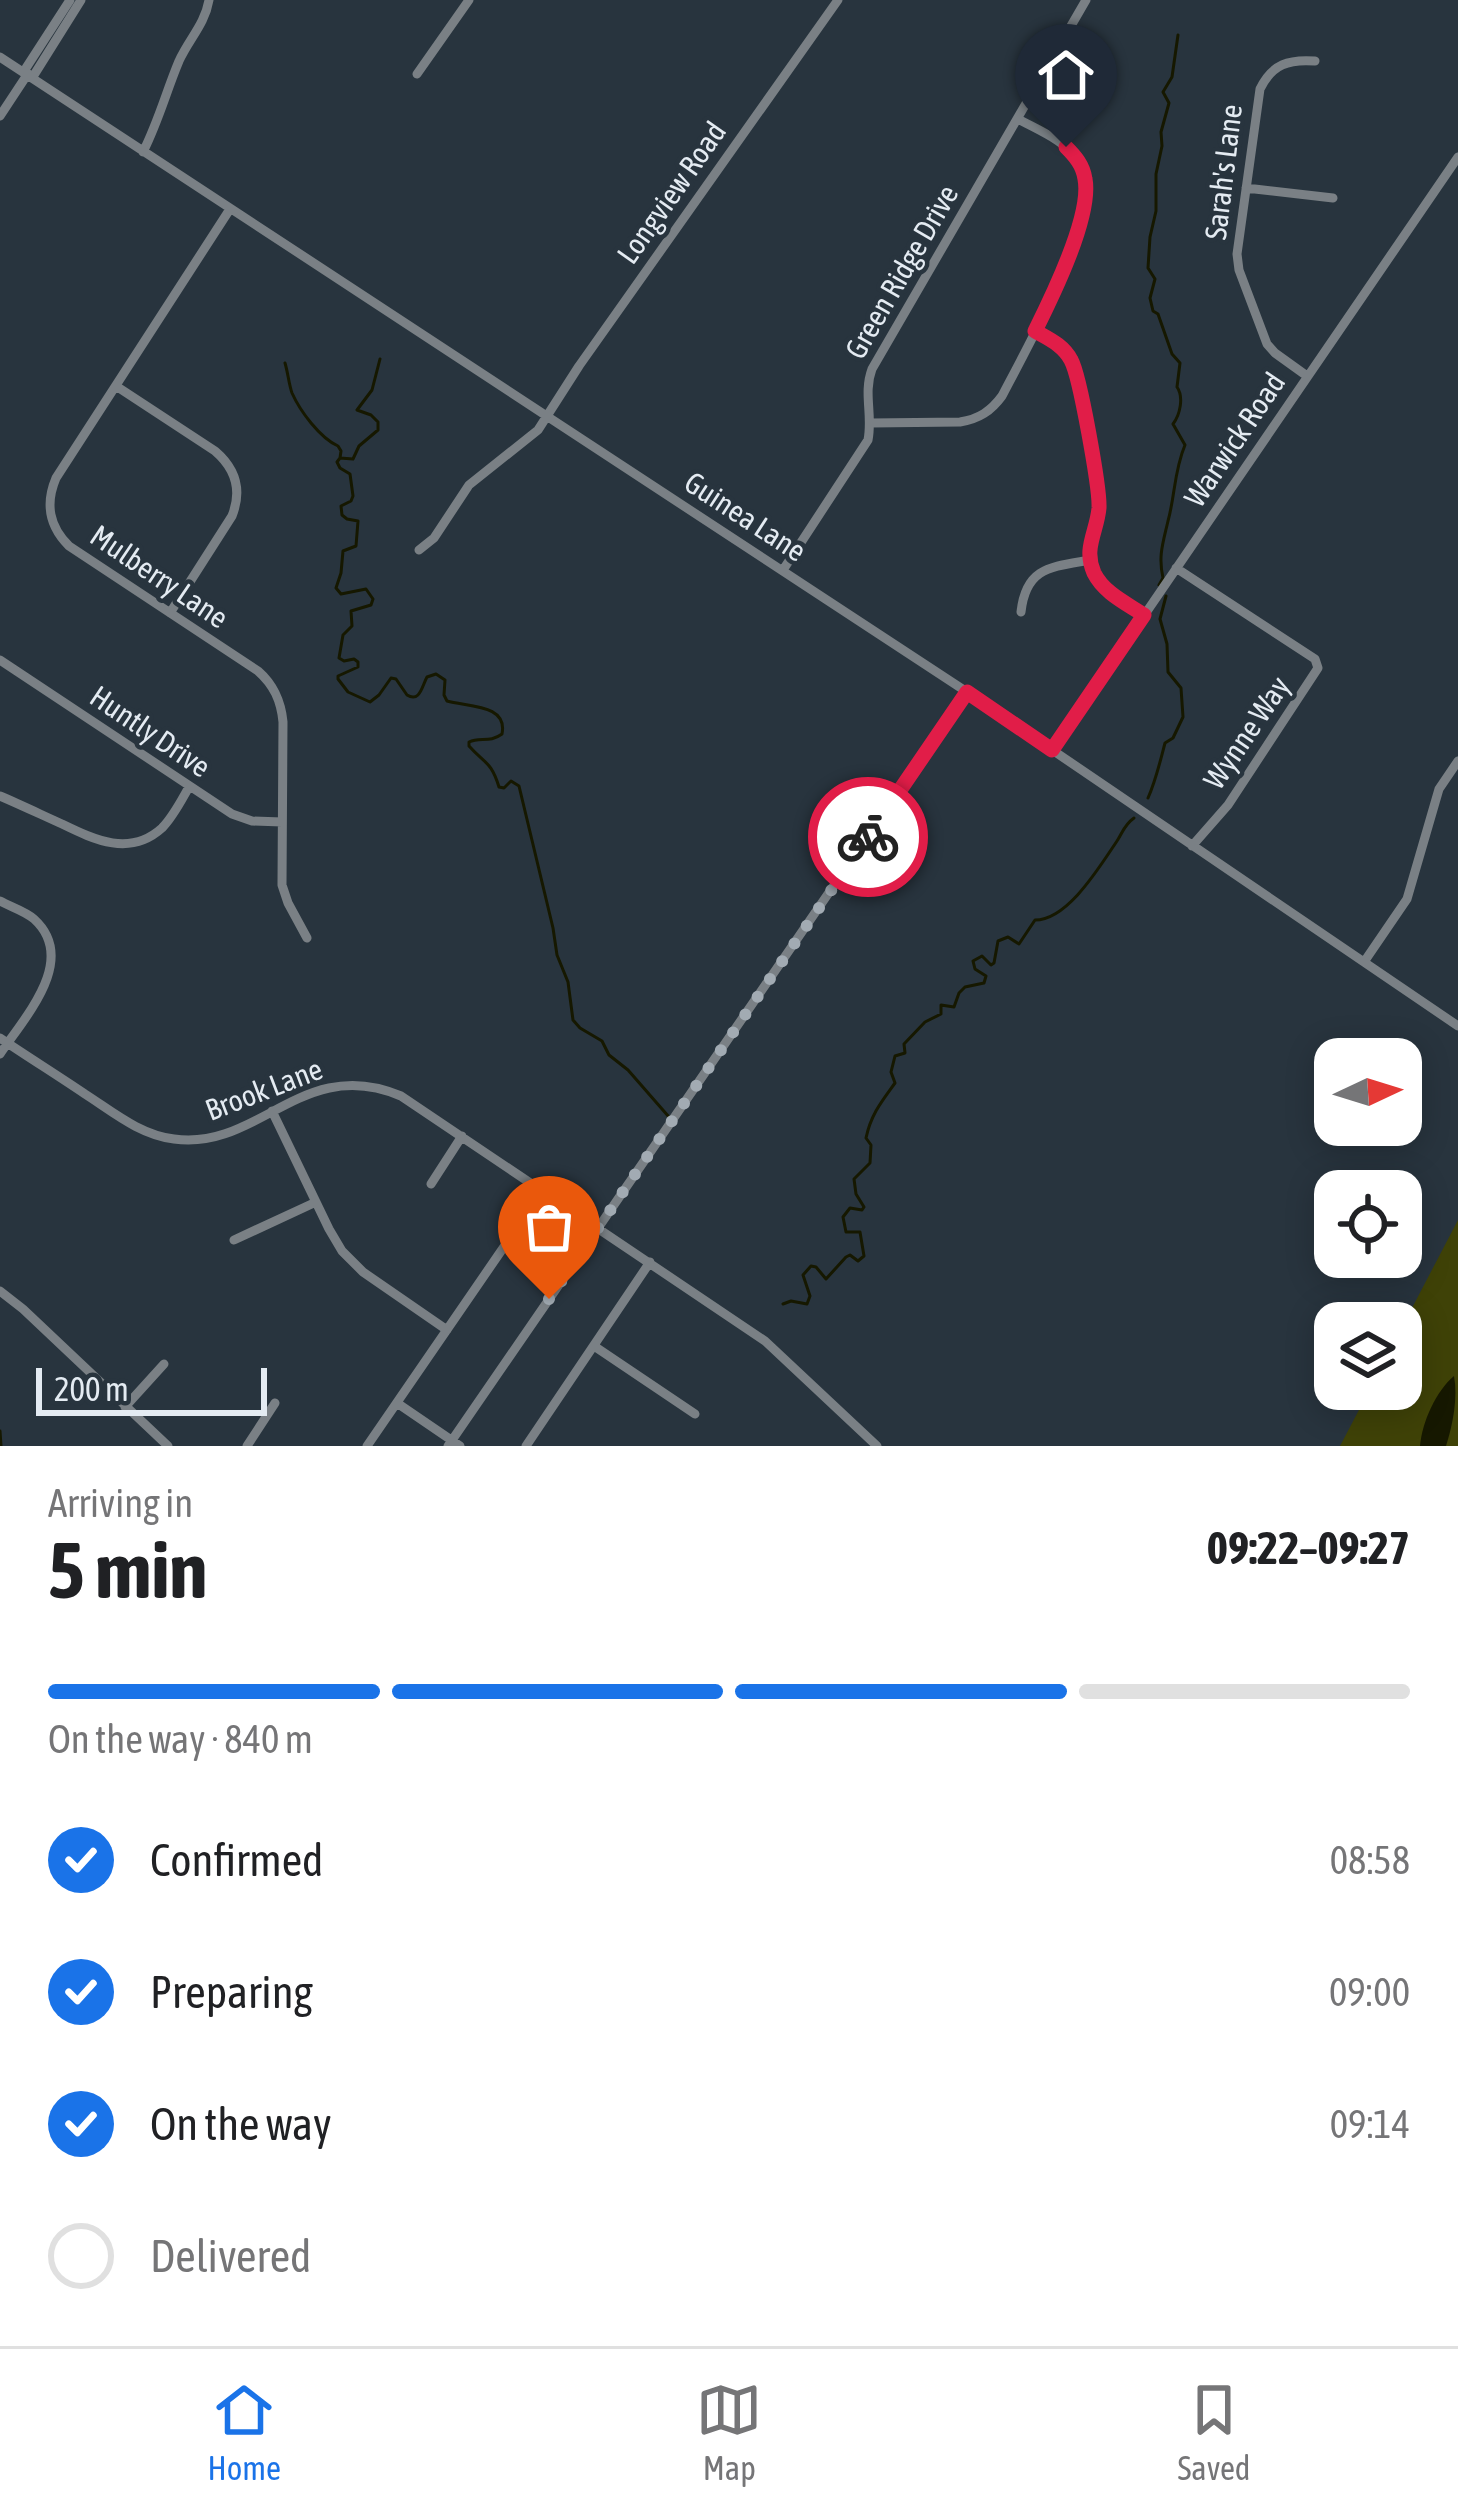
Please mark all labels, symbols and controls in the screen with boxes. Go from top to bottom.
pin [1015,24,1117,147]
icon: home [1033,42,1099,108]
street label: Sarah's Lane [1198,102,1248,241]
street label: Longview Road [610,115,732,270]
street label: Green Ridge Drive [838,179,965,364]
street label: Warwick Road [1177,366,1291,513]
street label: Guinea Lane [679,465,812,568]
street label: Mulberry Lane [84,518,235,635]
street label: Wynne Way [1196,670,1296,795]
street label: Huntly Drive [84,679,217,784]
courier [808,777,928,897]
icon: bike [835,804,901,870]
north arrow [1314,1038,1422,1146]
map controls [1314,1038,1422,1410]
street label: Brook Lane [200,1051,327,1127]
button: locate [1314,1170,1422,1278]
pin [498,1176,600,1299]
icon: bag [516,1194,582,1260]
button: layers [1314,1302,1422,1410]
scale bar [36,1362,267,1415]
text: 200 m [54,1370,129,1408]
text: Arriving in [48,1481,193,1525]
text: 09:22–09:27 [1207,1522,1410,1574]
text: 5 min [48,1525,207,1615]
text: On the way · 840 m [48,1717,313,1761]
icon: check [48,1827,114,1893]
text: Confirmed [150,1834,323,1886]
text: 08:58 [1330,1838,1410,1882]
icon: check [48,1959,114,2025]
text: Preparing [150,1966,313,2018]
text: 09:00 [1329,1970,1410,2014]
icon: check [48,2091,114,2157]
text: On the way [150,2098,332,2150]
text: 09:14 [1330,2102,1410,2146]
text: Delivered [150,2230,311,2282]
tab: Home [208,2377,281,2487]
tab: Map [696,2377,762,2487]
tab: Saved [1177,2377,1250,2487]

